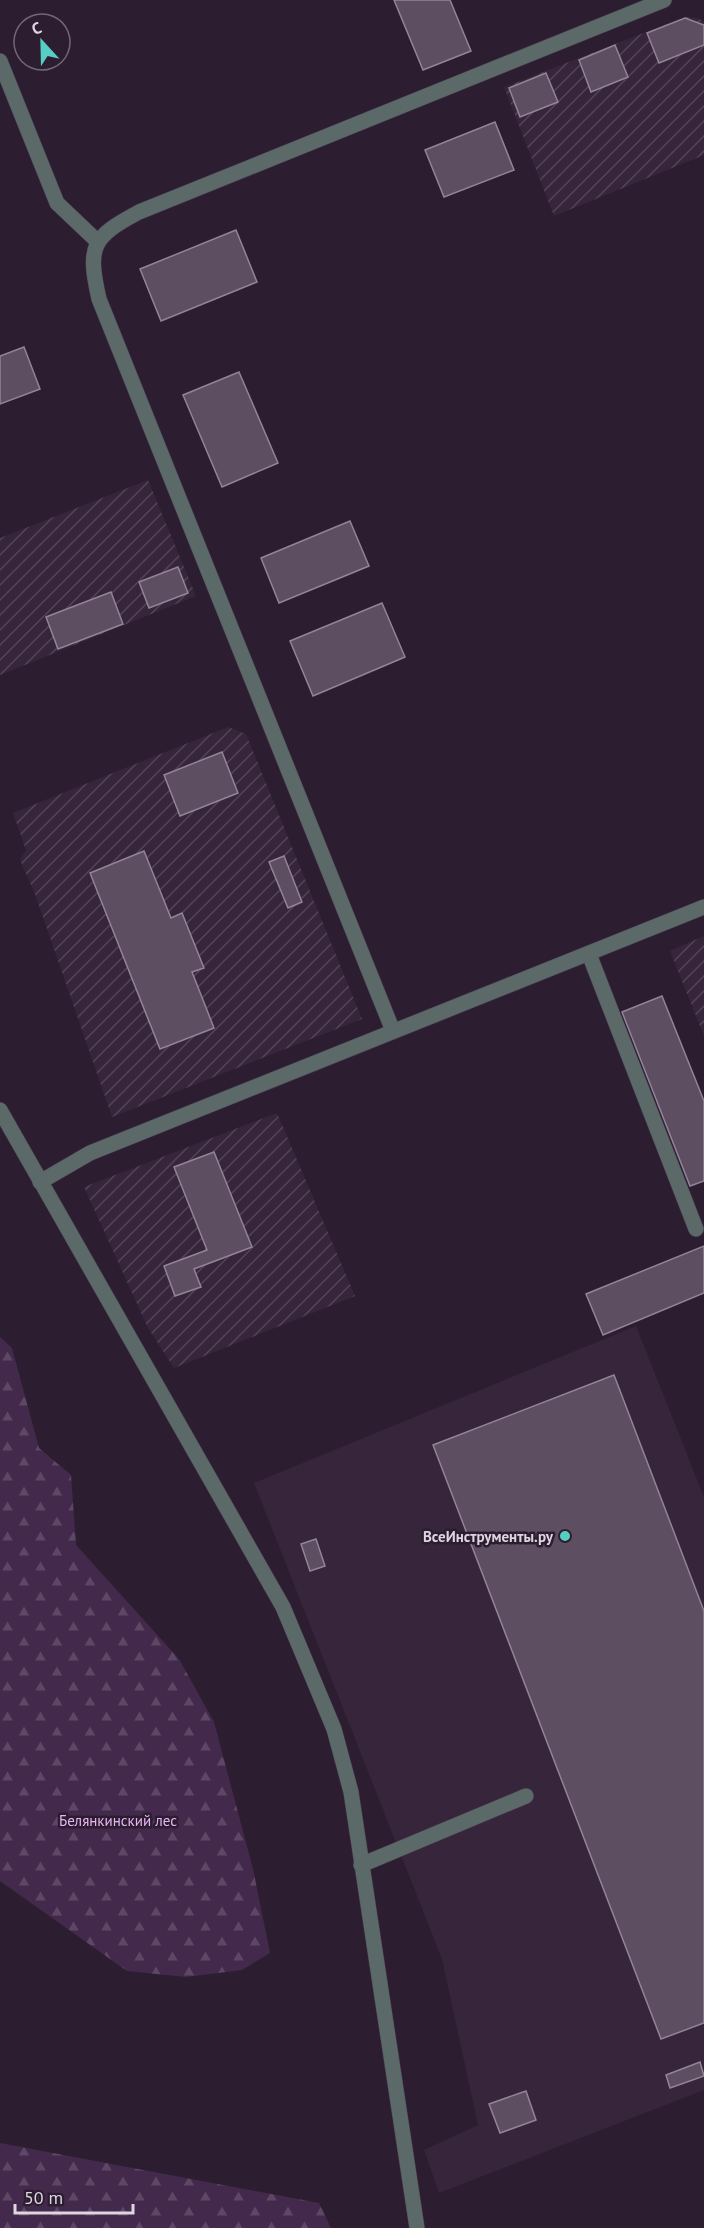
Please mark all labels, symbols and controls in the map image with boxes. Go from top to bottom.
north arrow [12,12,72,72]
text: С [28,17,44,39]
place label: ВсеИнструменты.ру [423,1527,554,1546]
marker: ВсеИнструменты.ру [558,1529,572,1543]
park label: Белянкинский лес [59,1811,177,1830]
scale bar [15,2177,134,2215]
text: 50 m [24,2186,63,2209]

